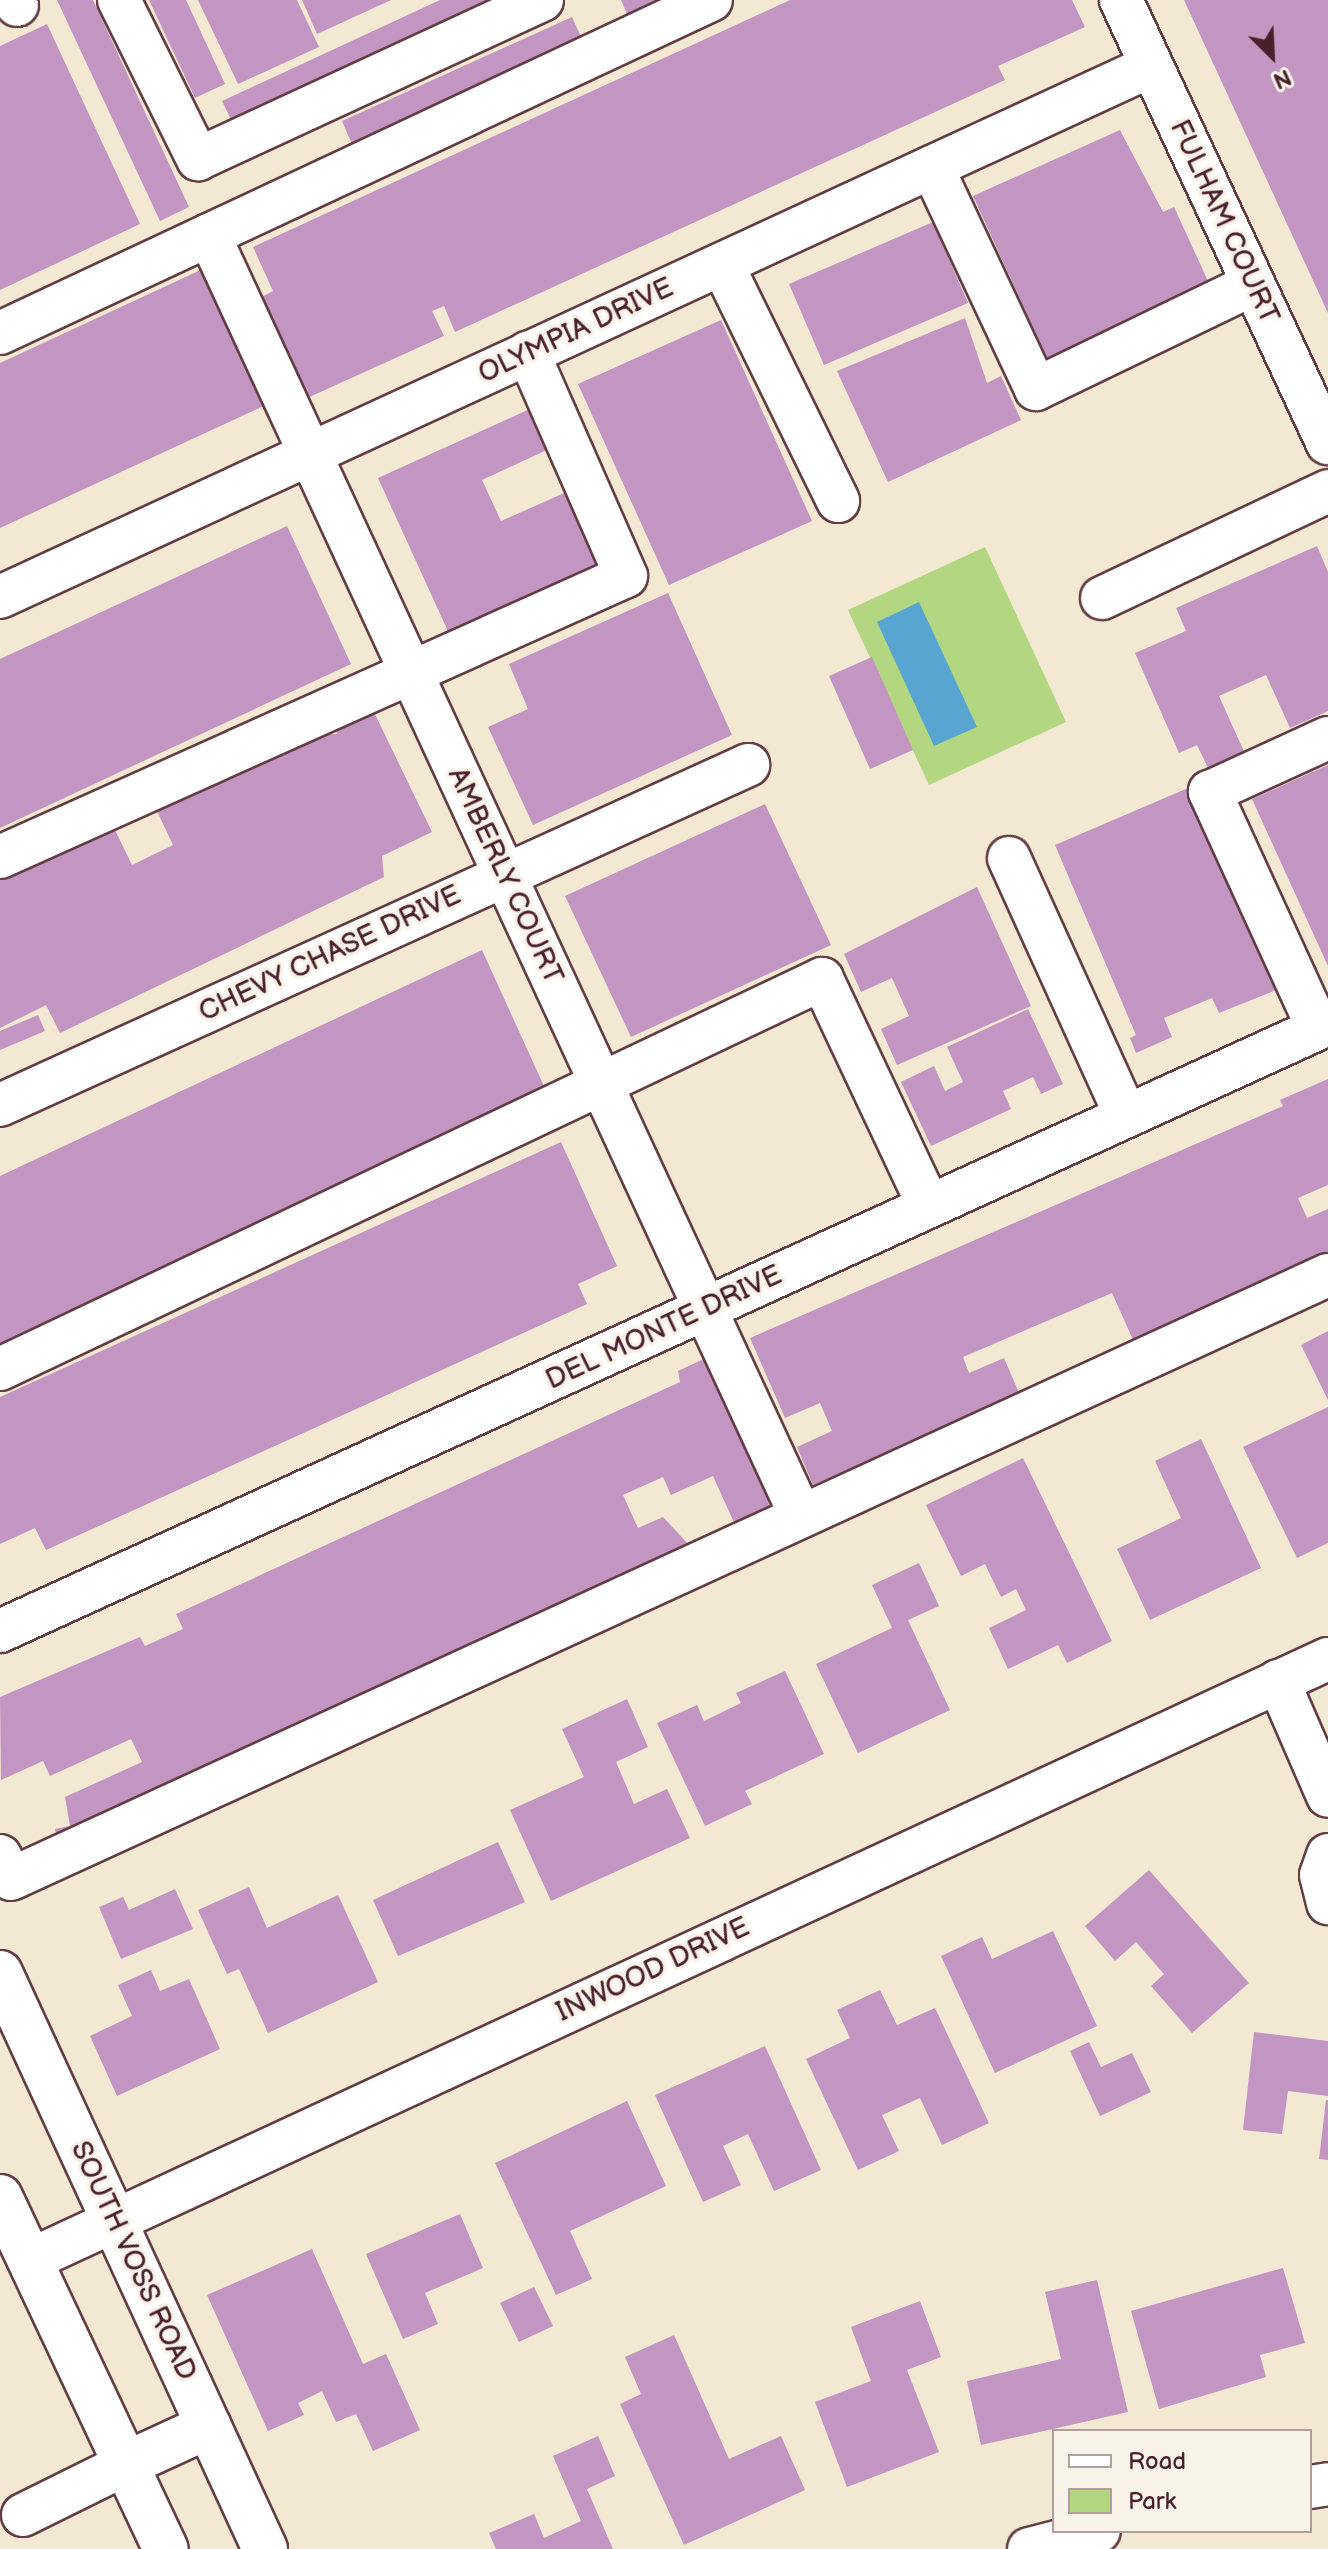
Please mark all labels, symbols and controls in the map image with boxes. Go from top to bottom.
north arrow [1232,16,1312,96]
text: N [1269,63,1295,94]
street label: FULHAM COURT [1162,115,1286,329]
street label: OLYMPIA DRIVE [473,271,679,391]
street label: AMBERLY COURT [440,763,570,989]
street label: CHEVY CHASE DRIVE [194,879,466,1029]
street label: DEL MONTE DRIVE [541,1259,787,1397]
street label: INWOOD DRIVE [551,1911,755,2029]
street label: SOUTH VOSS ROAD [63,2136,203,2386]
legend [1052,2429,1312,2533]
text: Road [1128,2447,1186,2476]
text: Park [1128,2487,1176,2516]

